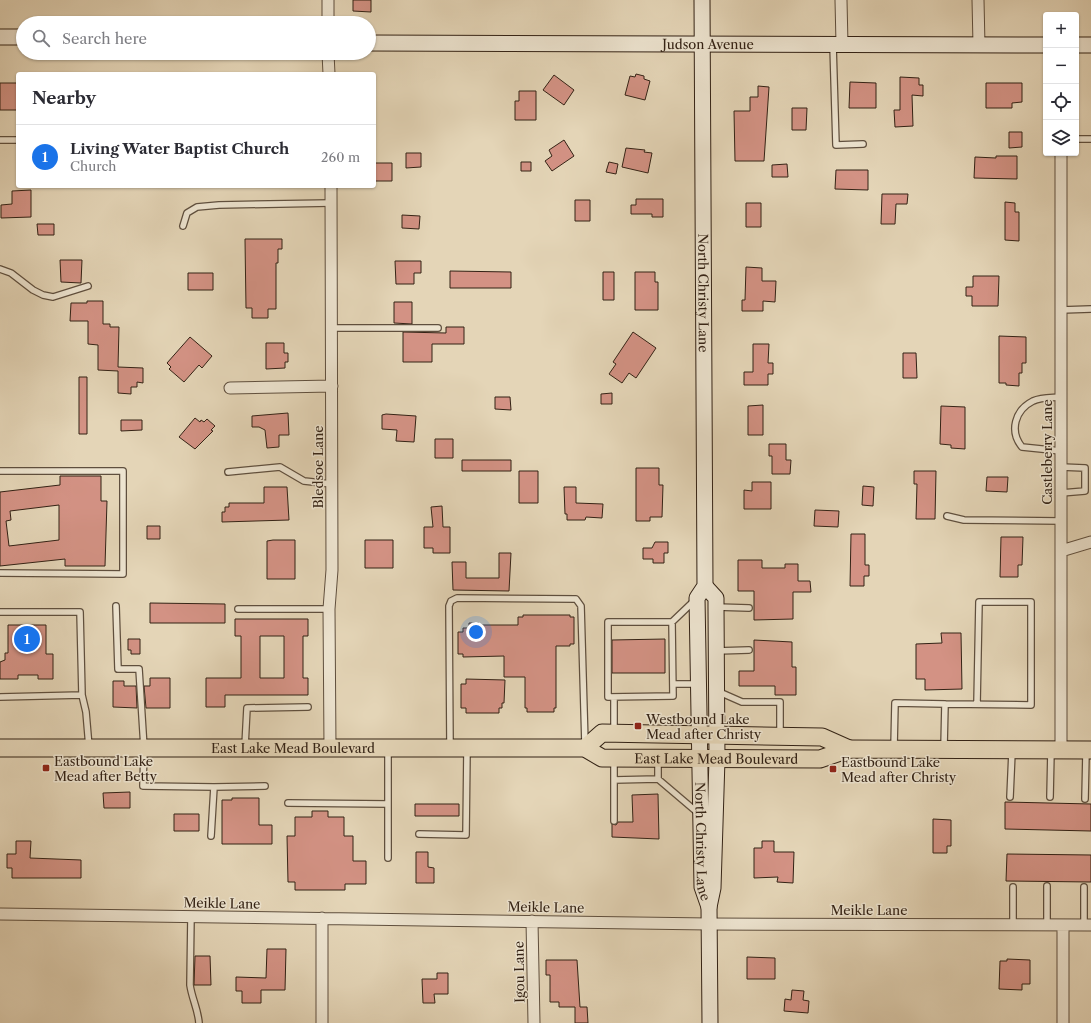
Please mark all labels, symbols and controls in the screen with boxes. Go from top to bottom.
map controls [1043,12,1079,156]
button: + [1043,12,1079,48]
search box [16,16,376,60]
icon: search [30,27,52,49]
text: Search here [62,29,147,48]
street label: Judson Avenue [660,36,754,52]
button: − [1043,48,1079,84]
button: locate [1043,84,1079,120]
text: Nearby [32,88,96,108]
button: layers [1043,120,1079,156]
text: Living Water Baptist Church [70,139,289,158]
text: 1 [42,149,48,165]
text: 260 m [321,149,360,165]
text: Church [70,158,116,174]
street label: North Christy Lane [695,233,712,353]
street label: Castleberry Lane [1039,399,1055,505]
street label: Bledsoe Lane [310,425,326,509]
your location [466,622,486,642]
pin: 1 [14,624,40,654]
place label: Westbound Lake Mead after Christy [645,711,762,742]
marker: Westbound Lake Mead after Christy [633,721,643,731]
street label: East Lake Mead Boulevard [211,740,375,756]
street label: East Lake Mead Boulevard [634,750,798,767]
place label: Eastbound Lake Mead after Betty [54,753,158,784]
place label: Eastbound Lake Mead after Christy [841,754,957,785]
marker: Eastbound Lake Mead after Betty [41,763,51,773]
marker: Eastbound Lake Mead after Christy [828,764,838,774]
street label: North Christy Lane [692,782,714,903]
street label: Meikle Lane [183,894,261,912]
street label: Meikle Lane [507,898,585,916]
street label: Meikle Lane [831,902,907,918]
street label: Igou Lane [510,941,528,1003]

